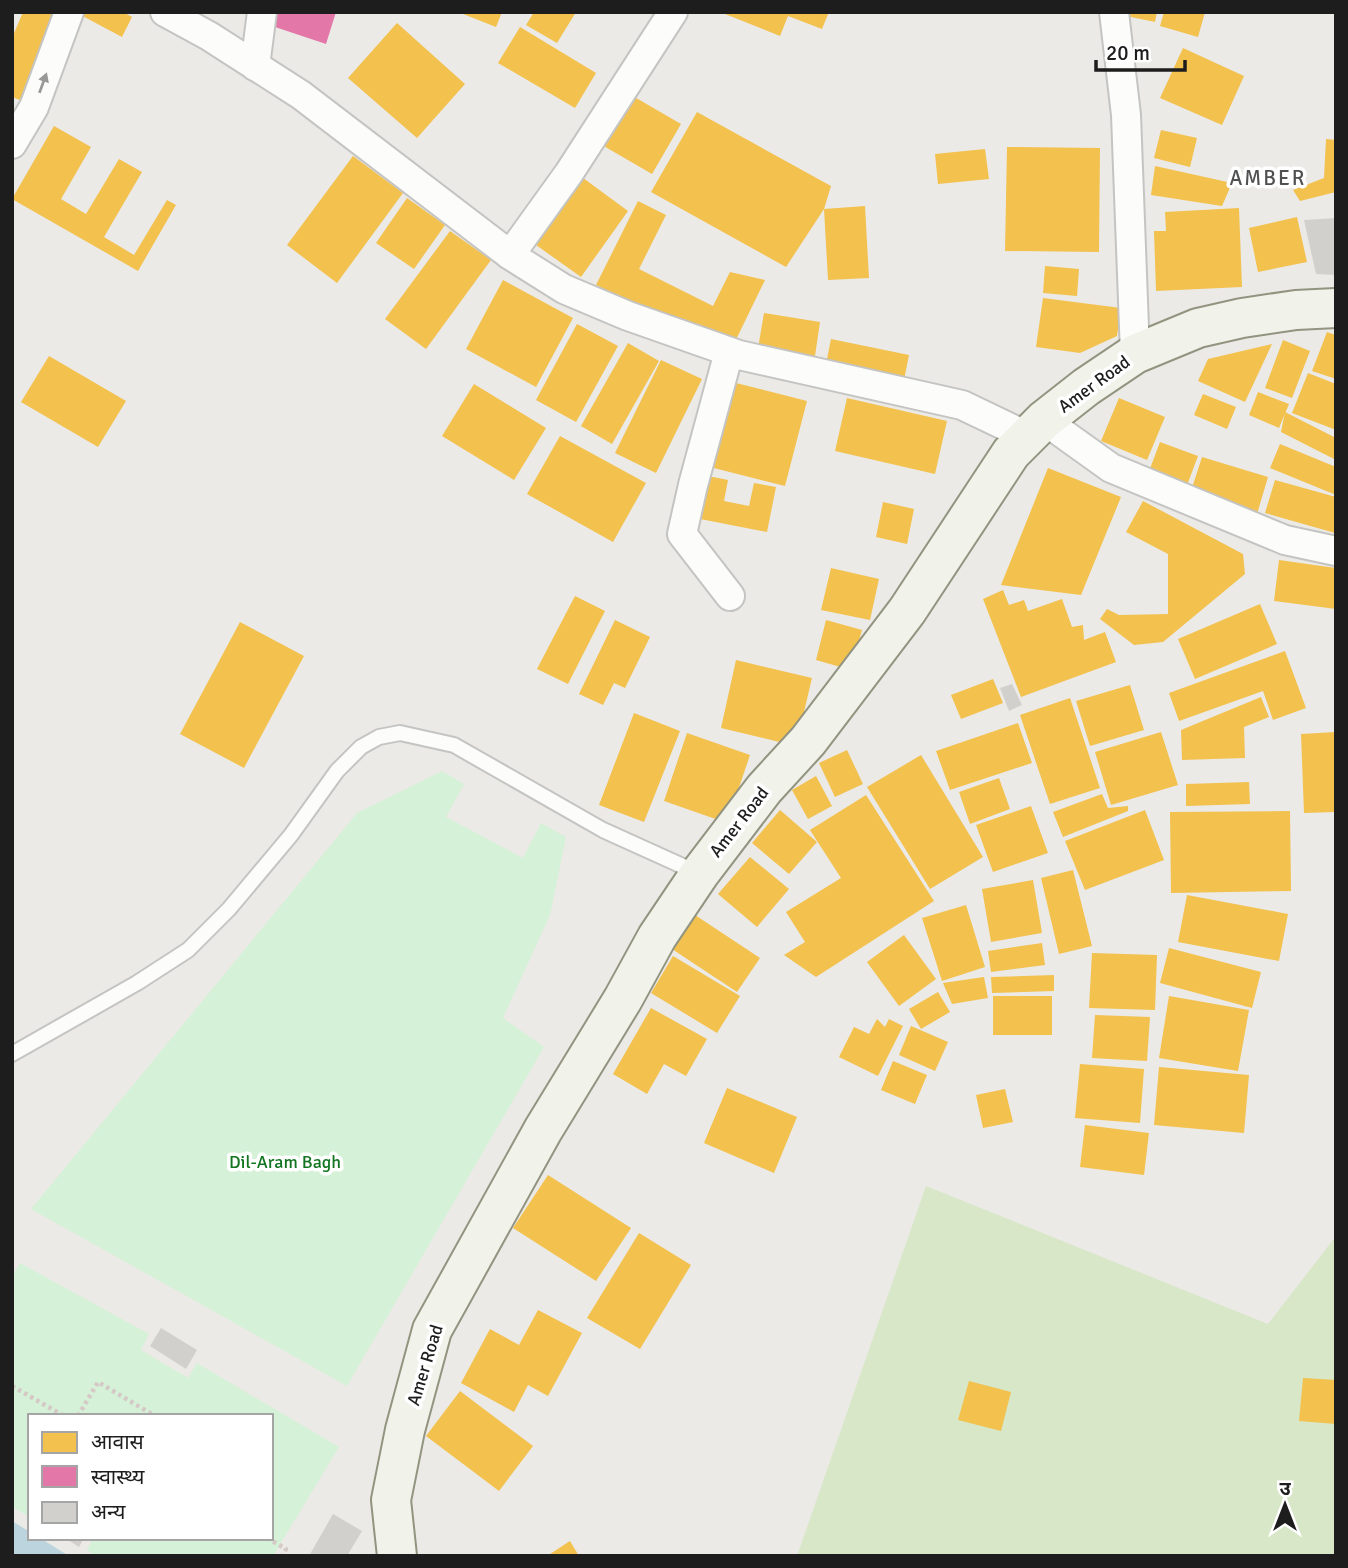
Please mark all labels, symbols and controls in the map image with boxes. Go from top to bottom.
scale bar [1096,28,1185,72]
text: 20 m [1106,40,1150,66]
one-way arrow [38,73,49,94]
district label: AMBER [1229,165,1307,191]
street label: Amer Road [1054,351,1134,417]
street label: Amer Road [705,782,773,862]
park label: Dil-Aram Bagh [229,1151,341,1173]
street label: Amer Road [402,1322,448,1408]
legend [28,1414,273,1540]
text: आवास [91,1429,145,1455]
text: स्वास्थ्य [91,1464,145,1490]
north arrow [1250,1470,1320,1540]
text: उ [1279,1477,1291,1501]
text: अन्य [91,1499,126,1525]

